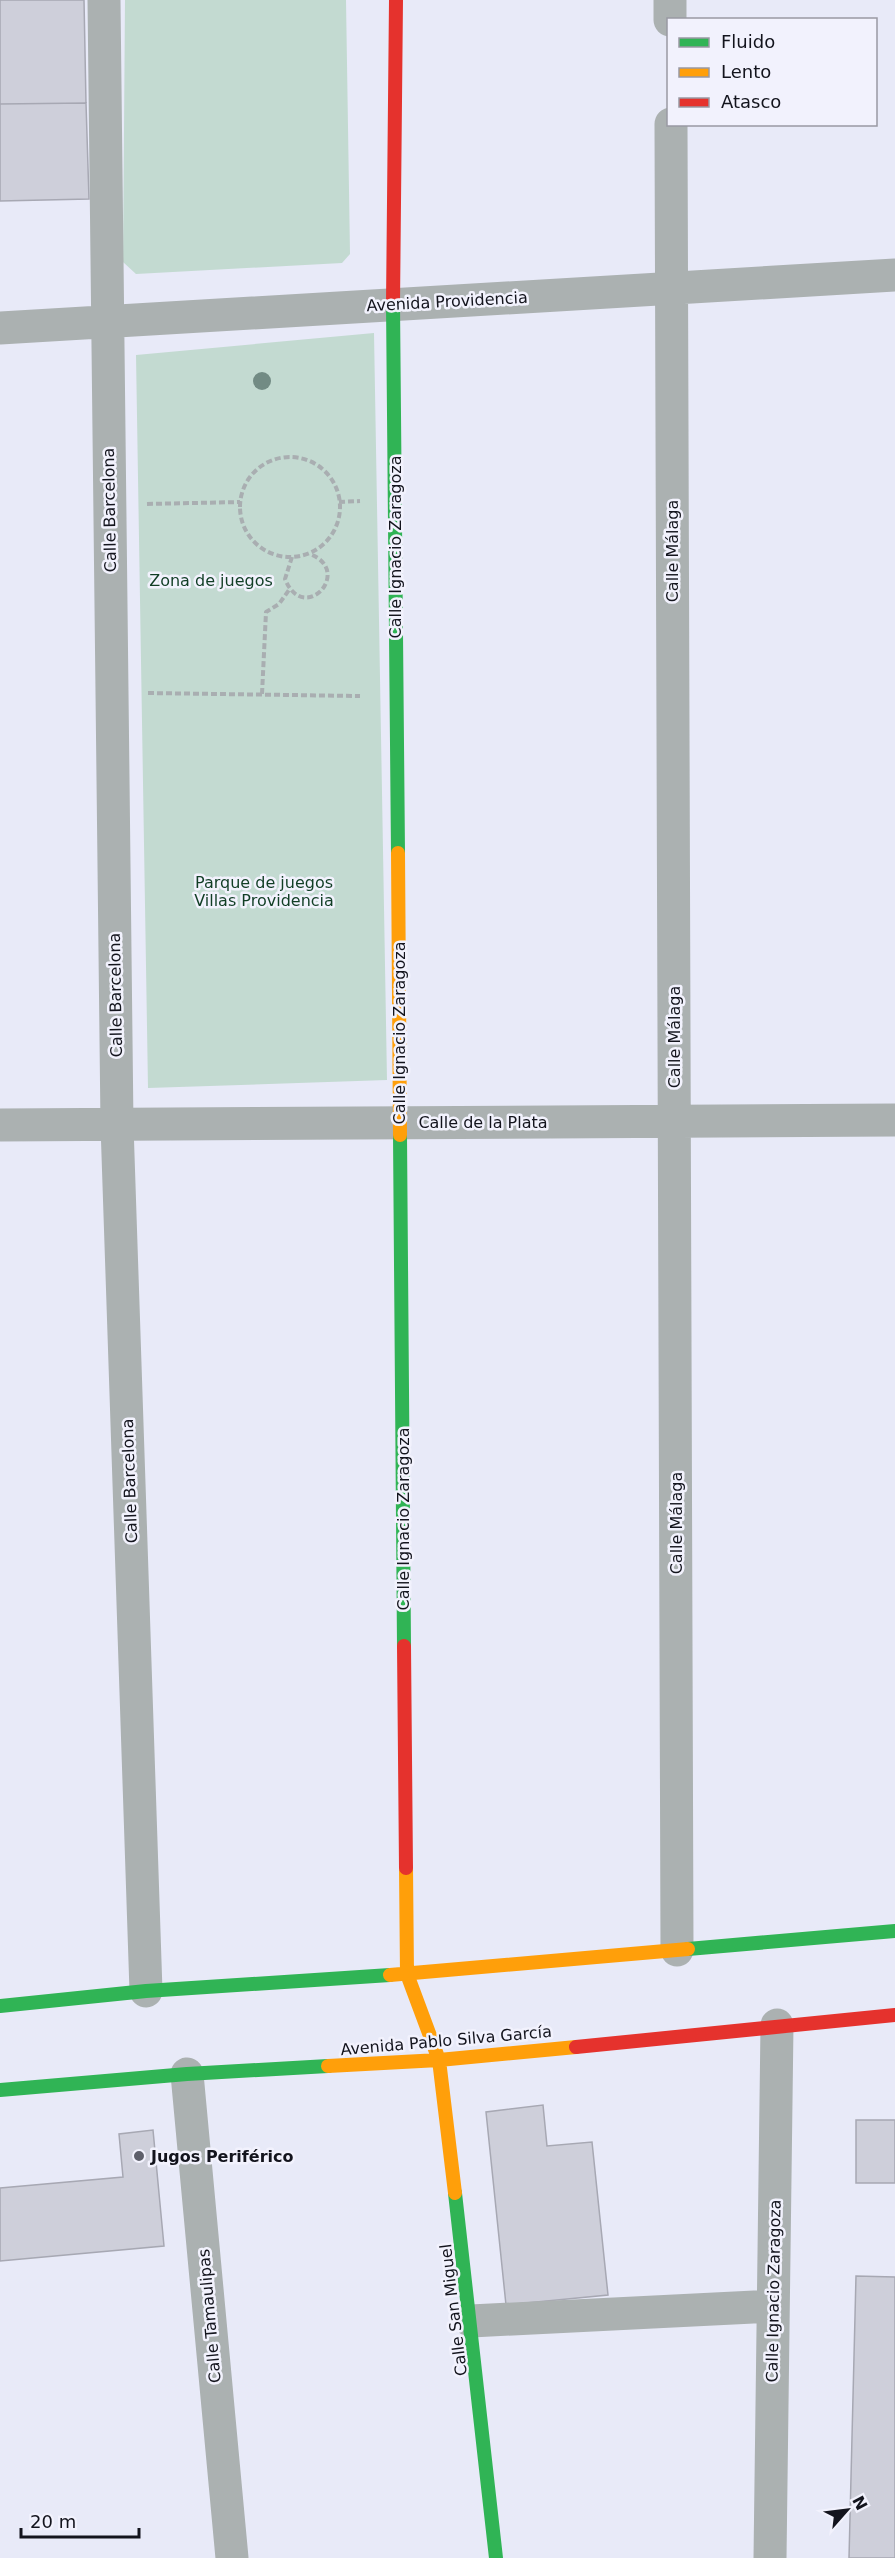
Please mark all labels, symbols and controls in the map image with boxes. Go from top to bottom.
legend [667,18,877,126]
text: Fluido [721,31,775,52]
text: Lento [721,61,771,82]
text: Atasco [721,91,781,112]
street label: Avenida Providencia [366,288,528,315]
street label: Calle Barcelona [99,448,120,572]
street label: Calle Ignacio Zaragoza [386,455,405,639]
street label: Calle Málaga [663,500,682,602]
park label: Zona de juegos [149,571,273,590]
park label: Parque de juegos Villas Providencia [194,873,334,910]
street label: Calle Barcelona [105,933,126,1057]
street label: Calle Ignacio Zaragoza [390,941,409,1125]
street label: Calle Málaga [665,986,684,1088]
street label: Calle de la Plata [418,1113,548,1132]
street label: Calle Barcelona [118,1418,141,1544]
street label: Calle Ignacio Zaragoza [394,1427,413,1611]
street label: Calle Málaga [667,1472,686,1574]
street label: Avenida Pablo Silva García [340,2022,552,2059]
place label: Jugos Periférico [150,2147,294,2166]
marker: Jugos Periférico [132,2149,146,2163]
street label: Calle Ignacio Zaragoza [762,2199,785,2383]
street label: Calle San Miguel [436,2243,471,2377]
street label: Calle Tamaulipas [194,2248,225,2384]
north arrow [817,2480,877,2540]
text: N [848,2493,871,2514]
scale bar [21,2501,140,2539]
text: 20 m [30,2511,76,2532]

